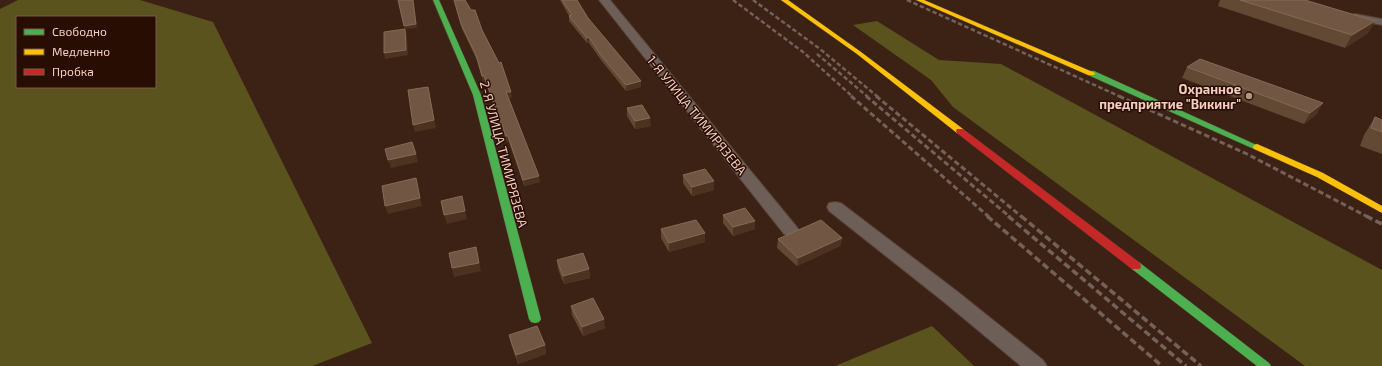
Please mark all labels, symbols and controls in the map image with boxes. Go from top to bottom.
legend [16,16,156,88]
text: Свободно [52,24,107,38]
text: Медленно [52,44,110,58]
street label: 1-Я УЛИЦА ТИМИРЯЗЕВА [644,52,750,178]
text: Пробка [52,64,94,78]
street label: 2-Я УЛИЦА ТИМИРЯЗЕВА [477,79,531,229]
place label: Охранное предприятие "Викинг" [1099,81,1241,112]
marker: Охранное предприятие "Викинг" [1244,91,1254,101]

